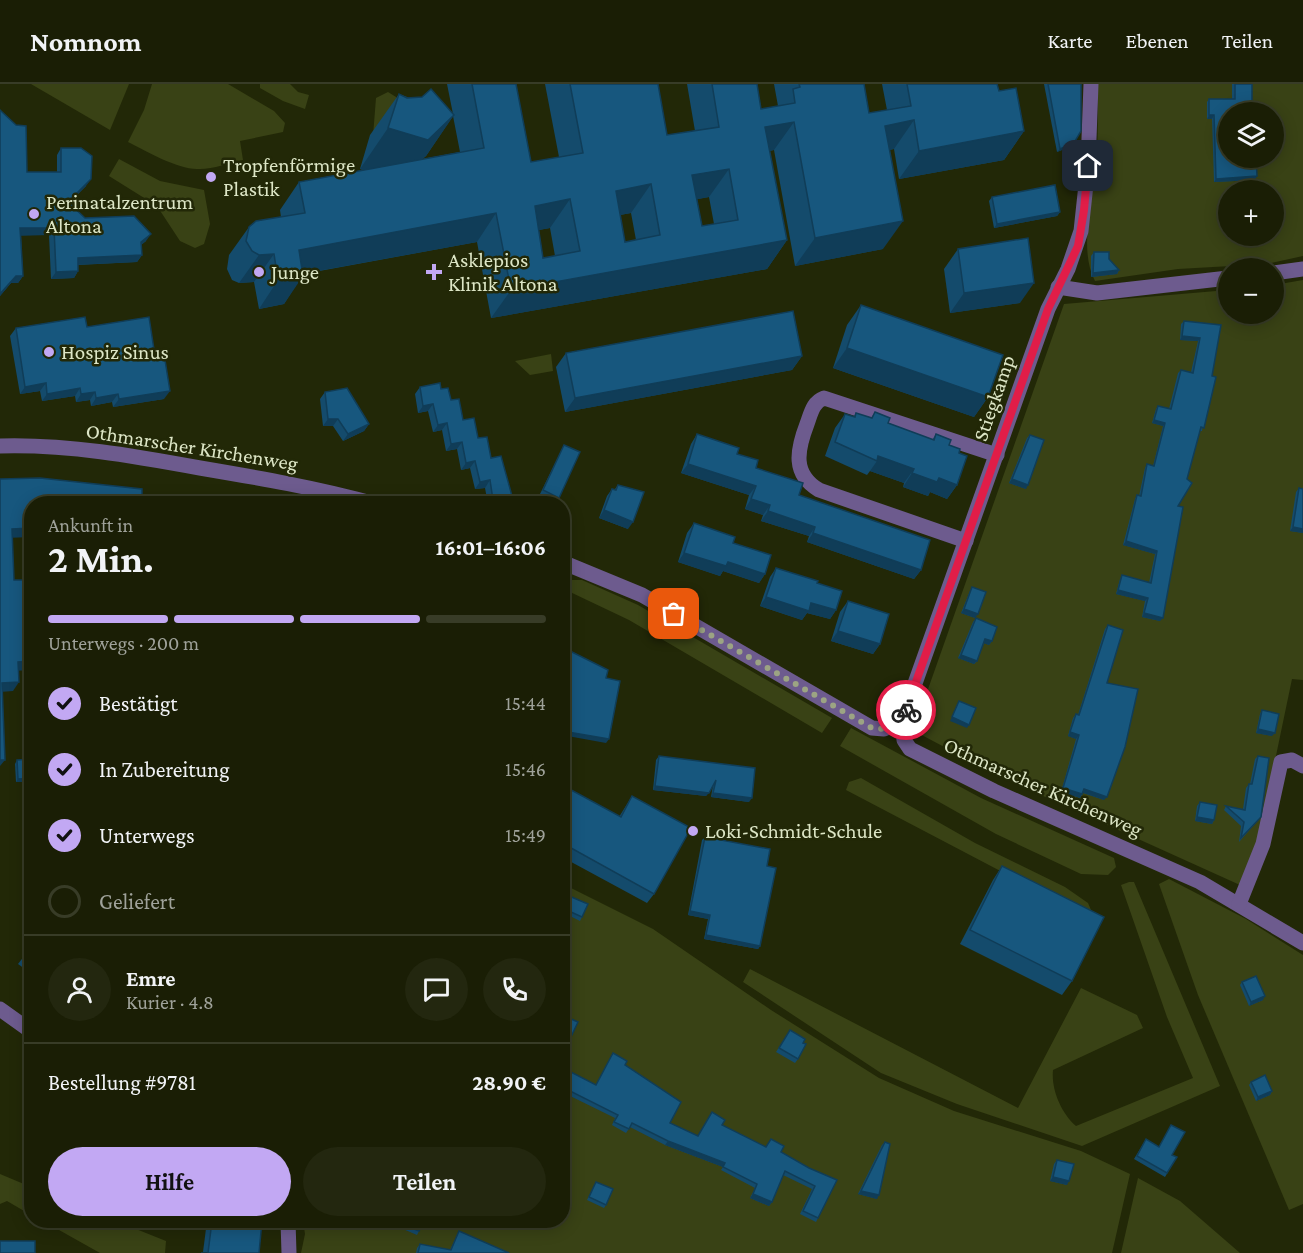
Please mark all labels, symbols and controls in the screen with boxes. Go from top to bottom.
text: Nomnom [30,26,141,57]
text: Karte [1047,29,1093,53]
text: Ebenen [1126,29,1189,53]
text: Teilen [1222,29,1273,53]
map controls [1218,102,1284,324]
button: layers [1218,102,1284,168]
pin [1062,140,1113,191]
icon: home [1071,149,1104,182]
place label: Tropfenförmige Plastik [223,153,355,201]
marker: Tropfenförmige Plastik [204,170,218,184]
button: + [1218,180,1284,246]
place label: Perinatalzentrum Altona [46,190,193,238]
marker: Perinatalzentrum Altona [27,207,41,221]
place label: Asklepios Klinik Altona [448,248,558,296]
button: − [1218,258,1284,324]
place label: Junge [269,260,319,284]
marker: Asklepios Klinik Altona [425,263,443,281]
marker: Junge [252,265,266,279]
place label: Hospiz Sinus [61,340,169,364]
marker: Hospiz Sinus [42,345,56,359]
street label: Stiegkamp [968,352,1020,444]
street label: Othmarscher Kirchenweg [84,418,300,476]
text: Ankunft in [48,514,133,536]
text: 16:01–16:06 [436,535,546,560]
text: 2 Min. [48,537,154,580]
pin [648,588,699,639]
icon: bag [657,597,690,630]
text: Unterwegs · 200 m [48,632,199,654]
courier [876,680,936,740]
icon: check [48,687,81,720]
text: Bestätigt [99,691,178,716]
text: 15:44 [505,692,546,714]
icon: bike [890,694,923,727]
street label: Othmarscher Kirchenweg [940,732,1146,842]
icon: check [48,753,81,786]
text: In Zubereitung [99,757,230,782]
text: 15:46 [505,758,546,780]
icon: check [48,819,81,852]
place label: Loki-Schmidt-Schule [705,819,882,843]
text: Unterwegs [99,823,195,848]
text: 15:49 [505,824,546,846]
marker: Loki-Schmidt-Schule [686,824,700,838]
text: Geliefert [99,889,175,914]
button: person [48,958,111,1021]
button: chat [405,958,468,1021]
button: phone [483,958,546,1021]
text: Emre [126,966,176,991]
text: Kurier · 4.8 [126,991,214,1013]
text: Bestellung #9781 [48,1070,196,1095]
text: 28.90 € [472,1070,546,1095]
button: Hilfe [48,1147,291,1216]
button: Teilen [303,1147,546,1216]

